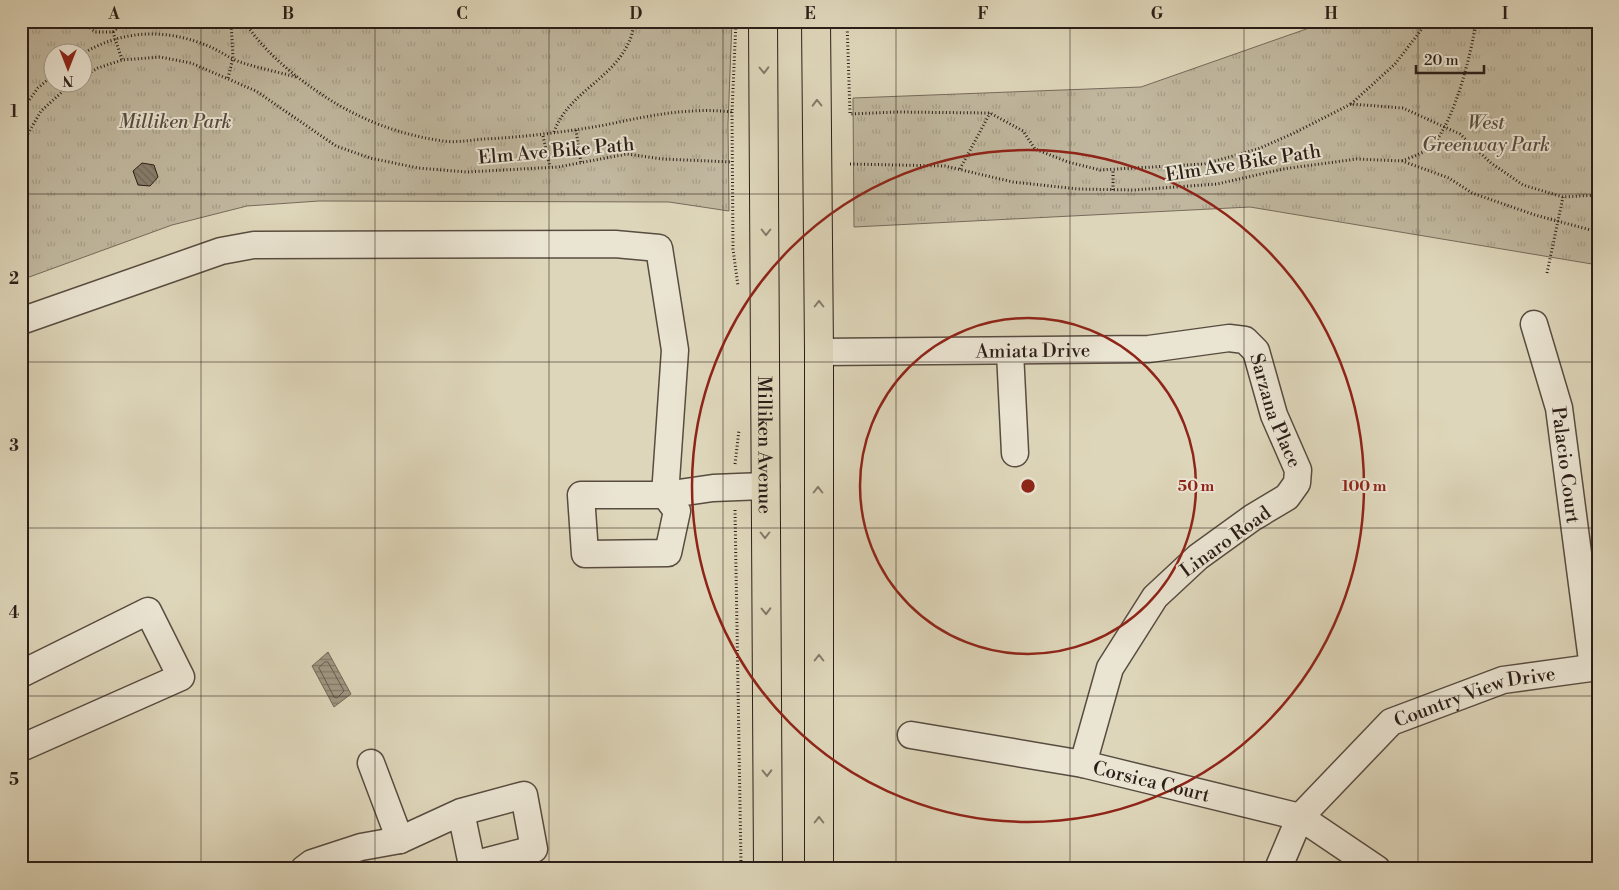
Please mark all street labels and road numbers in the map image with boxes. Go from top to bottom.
street label: Elm Ave Bike Path [477,132,635,170]
street label: Elm Ave Bike Path [1164,139,1323,187]
street label: Amiata Drive [975,339,1090,364]
street label: Sarzana Place [1244,351,1306,472]
street label: Milliken Avenue [752,376,777,514]
street label: Palacio Court [1546,405,1585,525]
street label: Linaro Road [1175,501,1276,583]
street label: Country View Drive [1391,662,1557,733]
street label: Corsica Court [1090,756,1213,808]

